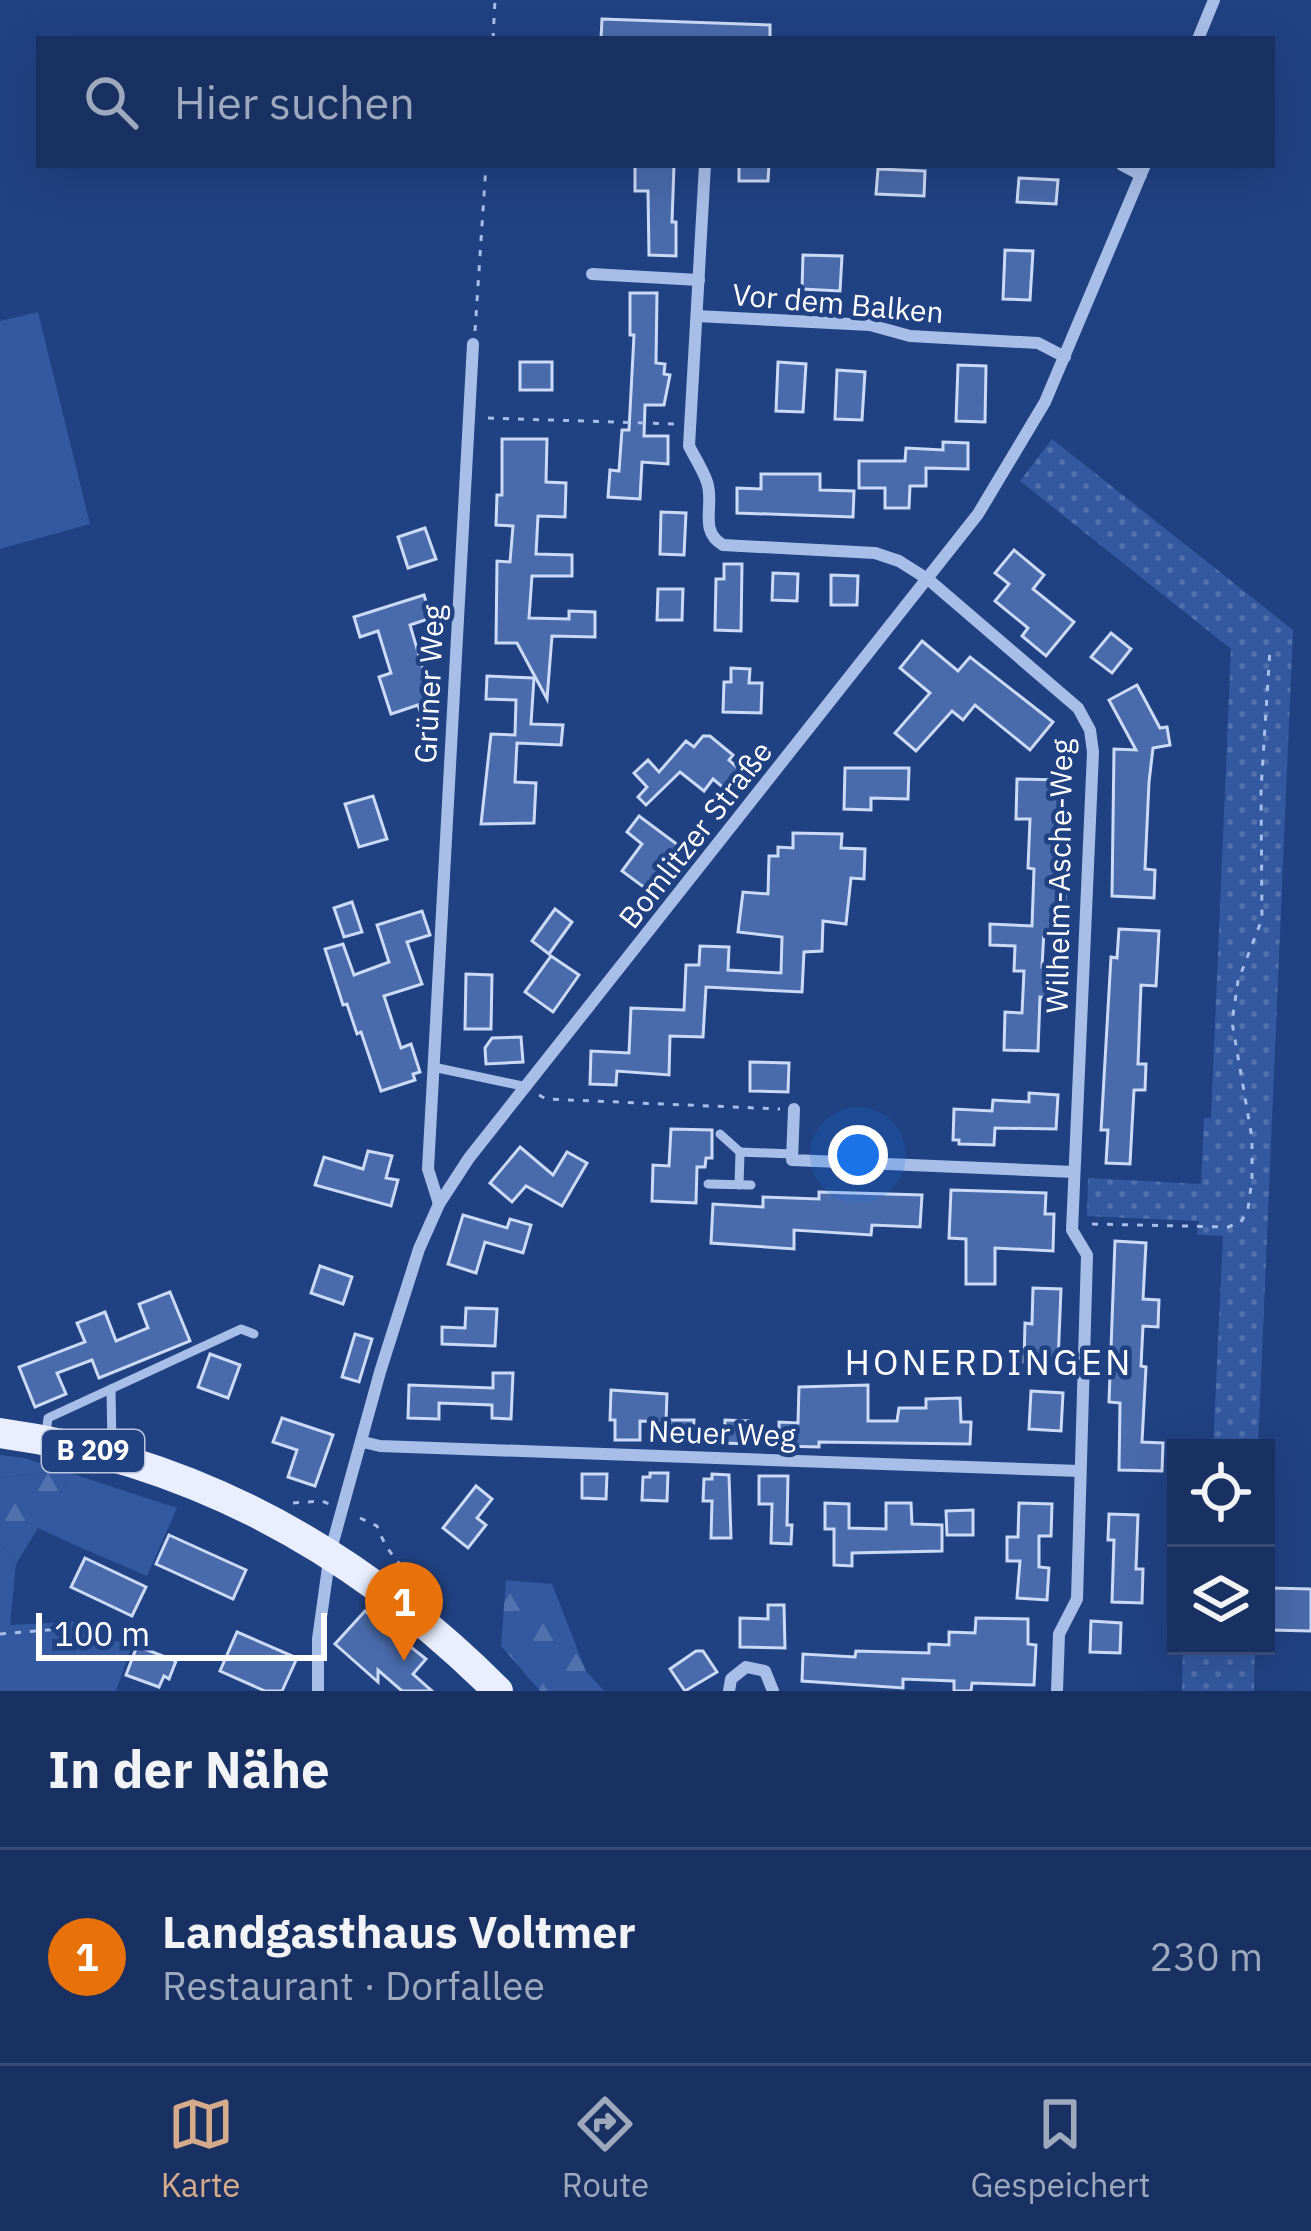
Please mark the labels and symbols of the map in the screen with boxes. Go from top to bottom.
street label: Vor dem Balken [731,274,945,331]
street label: Grüner Weg [405,603,452,764]
street label: Bomlitzer Straße [609,732,780,936]
street label: Wilhelm-Asche-Weg [1037,738,1080,1014]
your location [828,1125,888,1185]
district label: HONERDINGEN [845,1338,1133,1385]
street label: Neuer Weg [647,1410,797,1455]
road number: B 209 [42,1430,144,1472]
pin: 1 [365,1562,443,1661]
scale bar [36,1607,327,1660]

